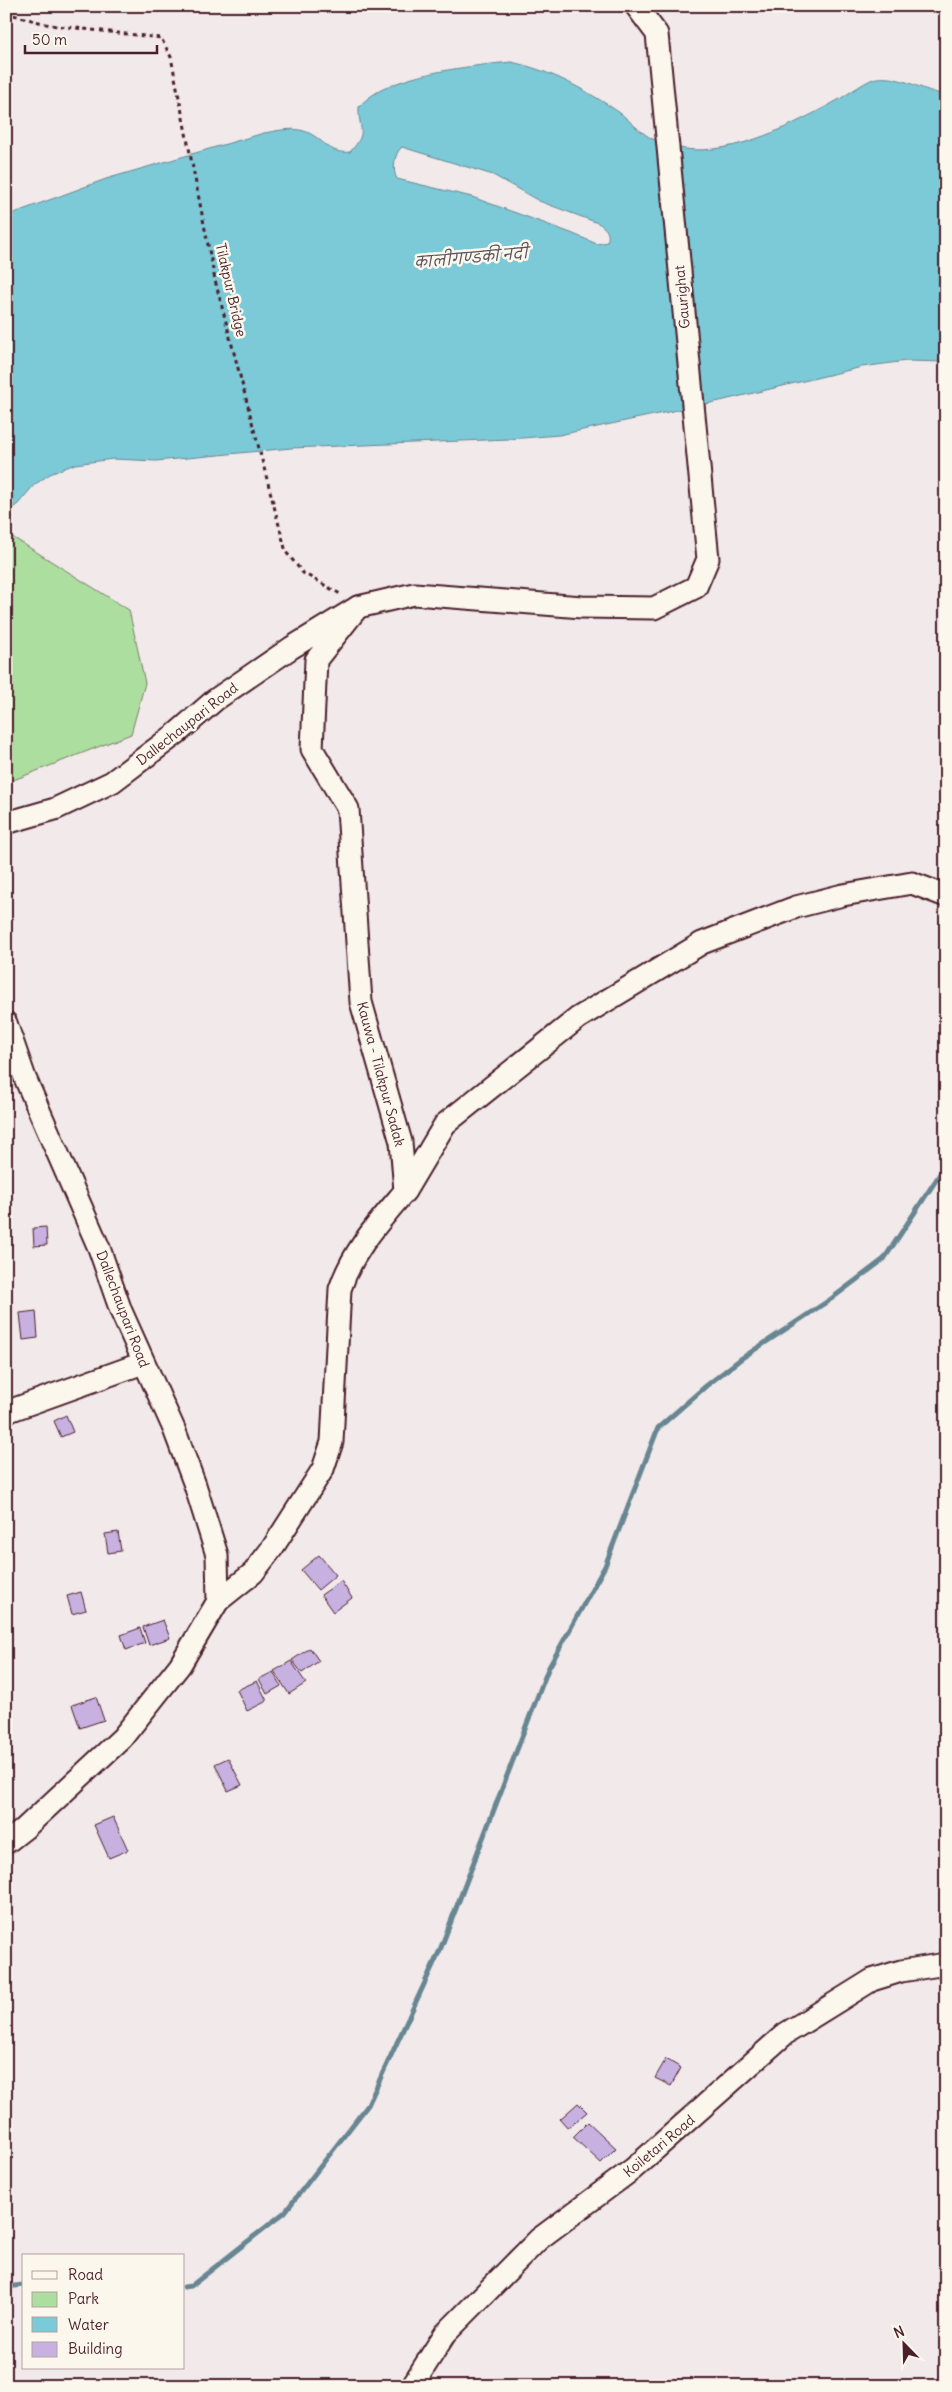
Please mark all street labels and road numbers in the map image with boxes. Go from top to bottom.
street label: Tilakpur Bridge [211,241,251,339]
street label: Gaurighat [670,264,694,329]
street label: Dallechaupari Road [133,679,241,769]
street label: Kauwa - Tilakpur Sadak [353,1000,409,1148]
street label: Dallechaupari Road [92,1248,154,1370]
street label: Koiletari Road [620,2111,698,2181]

